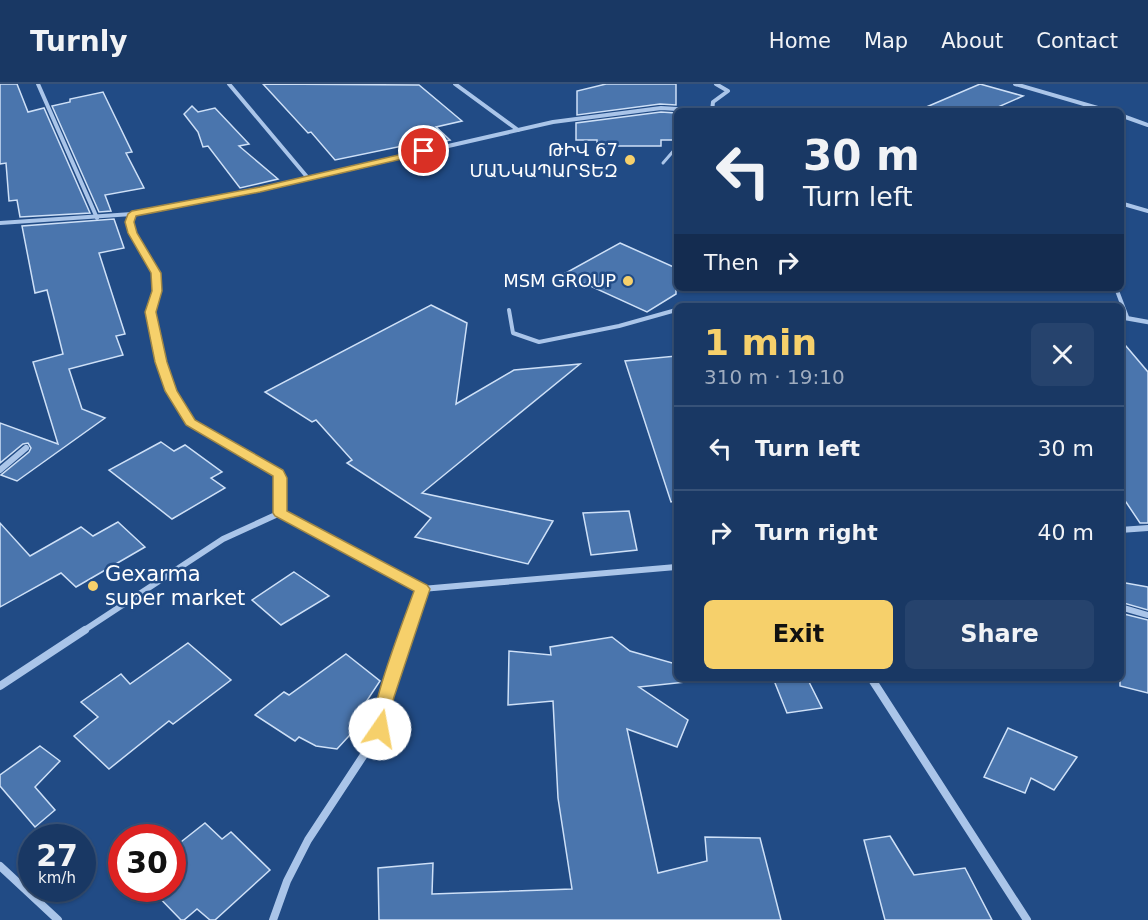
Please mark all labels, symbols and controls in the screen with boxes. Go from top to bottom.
text: Turnly [30,25,128,58]
text: Home [769,29,831,53]
text: Map [864,29,908,53]
text: About [941,29,1003,53]
text: Contact [1036,29,1118,53]
pin [398,125,449,176]
text: 30 m [803,131,920,180]
icon: left [704,132,782,210]
icon: arrive [407,134,440,167]
place label: ԹԻՎ 67 ՄԱՆԿԱՊԱՐՏԵԶ [469,139,618,181]
marker: ԹԻՎ 67 ՄԱՆԿԱՊԱՐՏԵԶ [623,153,637,167]
text: Turn left [803,181,913,212]
icon: right [771,246,804,279]
text: Then [704,250,759,275]
place label: MSM GROUP [503,270,616,291]
marker: MSM GROUP [621,274,635,288]
text: 1 min [704,322,817,363]
button: close [1031,323,1094,386]
text: 310 m · 19:10 [704,365,845,389]
icon: left [704,432,737,465]
text: Turn left [755,436,860,461]
text: 30 m [1038,436,1094,461]
icon: right [704,516,737,549]
text: Turn right [755,520,878,545]
text: 40 m [1038,520,1094,545]
place label: Gexarma super market [105,562,245,610]
marker: Gexarma super market [86,579,100,593]
button: Exit [704,600,893,669]
button: Share [905,600,1094,669]
position arrow [348,697,412,761]
speed limit sign: 30 [108,824,186,902]
text: 27 [36,838,78,873]
text: km/h [38,869,76,887]

